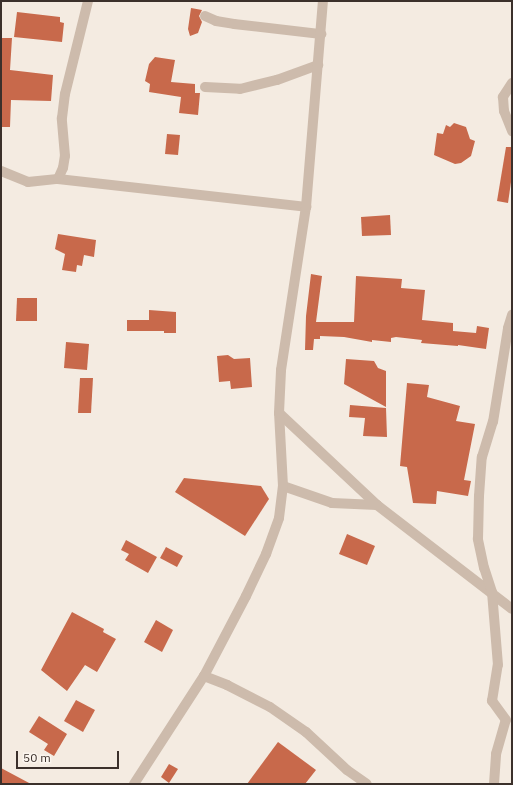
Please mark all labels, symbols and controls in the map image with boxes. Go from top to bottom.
scale bar [18,743,121,769]
text: 50 m [23,750,51,765]

